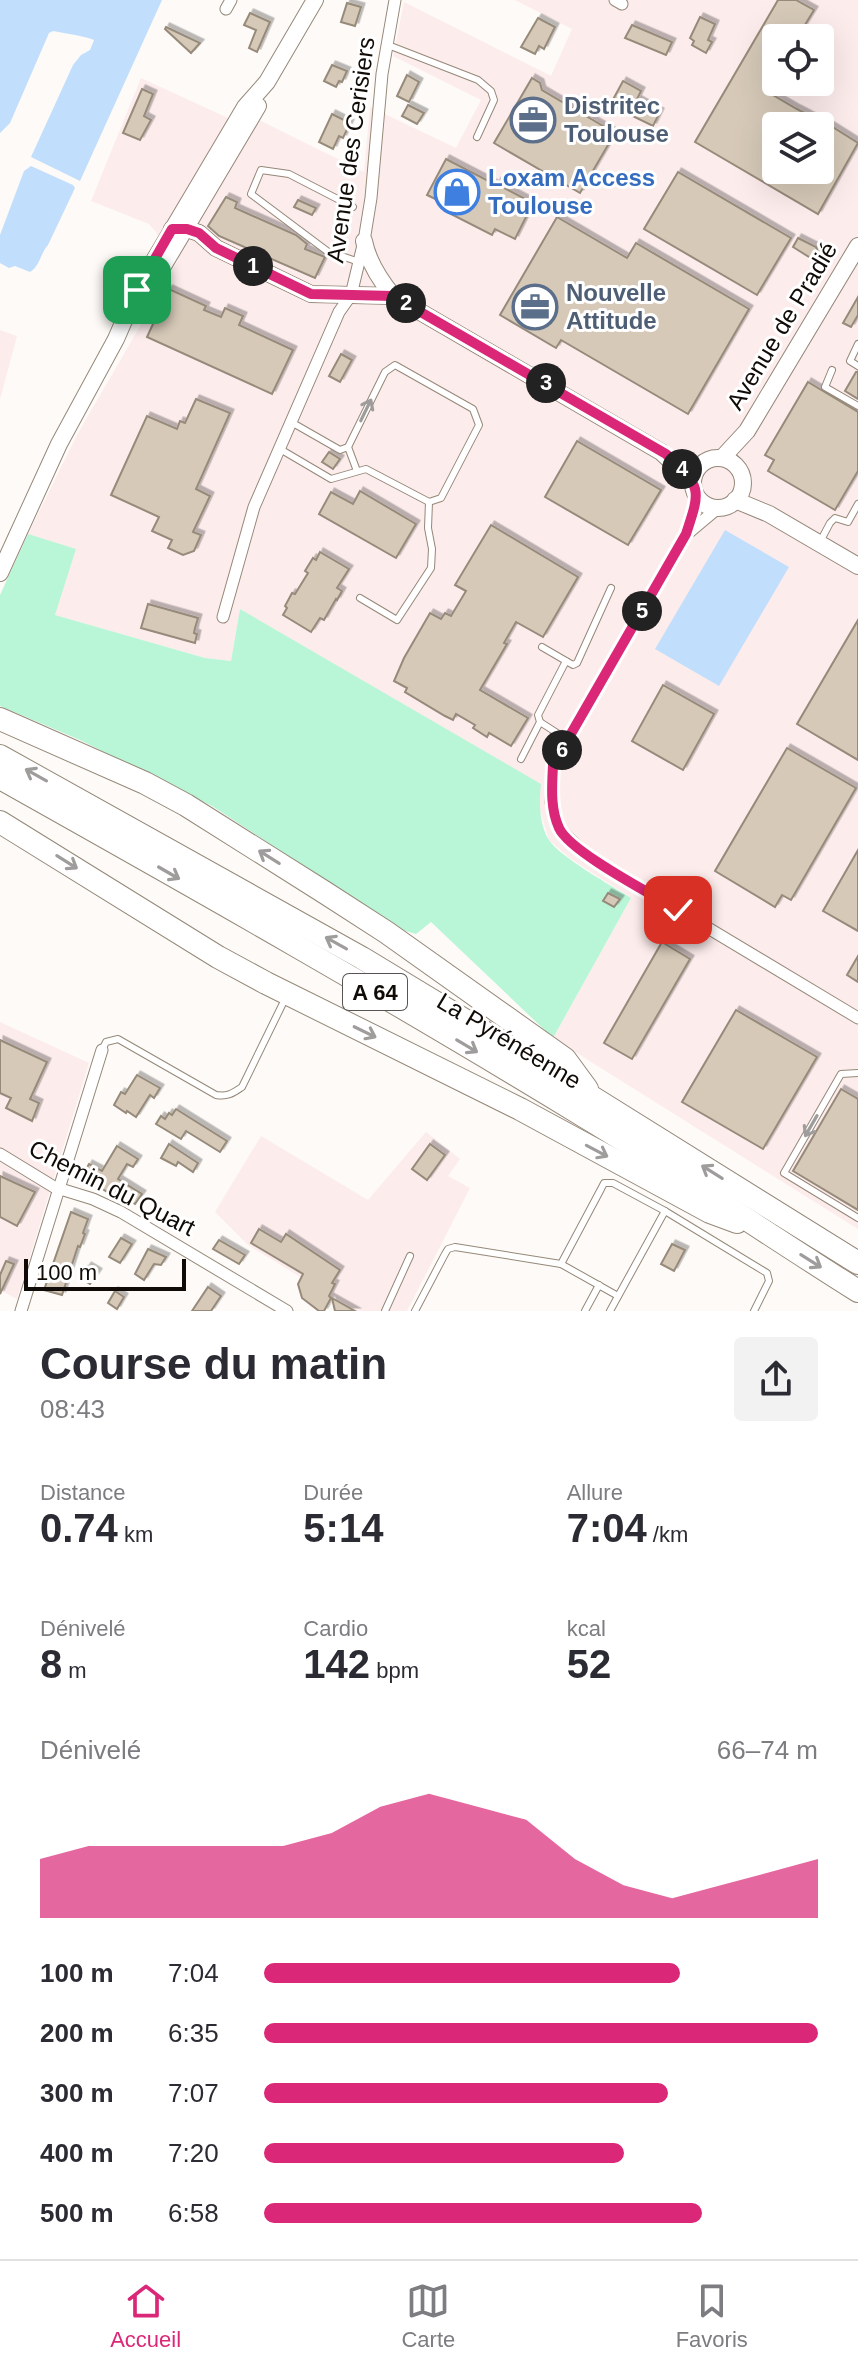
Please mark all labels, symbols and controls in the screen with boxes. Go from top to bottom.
map controls [762,24,834,184]
button: locate [762,24,834,96]
street label: Avenue des Cerisiers [321,35,380,265]
place label: Distritec Toulouse [564,92,669,147]
office icon: Distritec Toulouse [509,96,557,144]
button: layers [762,112,834,184]
place label: Loxam Access Toulouse [488,164,655,219]
shop icon: Loxam Access Toulouse [433,168,481,216]
street label: Avenue de Pradié [721,237,842,414]
pin: 1 [233,246,273,286]
text: 1 [247,253,259,278]
pin [103,256,171,324]
icon: arrive [115,268,159,312]
place label: Nouvelle Attitude [566,279,666,334]
pin: 2 [386,283,426,323]
office icon: Nouvelle Attitude [511,283,559,331]
text: 2 [400,290,412,315]
pin: 3 [526,363,566,403]
text: 3 [540,370,552,395]
one-way arrow [359,399,374,423]
pin: 4 [662,449,702,489]
text: 4 [676,456,688,481]
pin: 5 [622,591,662,631]
text: 5 [636,598,648,623]
pin: 6 [542,730,582,770]
text: 6 [556,737,568,762]
one-way arrow [25,767,48,783]
one-way arrow [258,849,281,865]
one-way arrow [55,854,77,871]
one-way arrow [157,865,180,881]
pin [644,876,712,944]
icon: check [656,888,700,932]
one-way arrow [325,935,348,951]
road number: A 64 [343,974,407,1010]
street label: La Pyrénéenne [433,987,586,1094]
one-way arrow [353,1025,377,1041]
one-way arrow [455,1038,478,1054]
one-way arrow [803,1114,818,1138]
street label: Chemin du Quart [25,1134,200,1241]
one-way arrow [584,1143,608,1159]
one-way arrow [701,1164,724,1180]
one-way arrow [799,1254,822,1270]
scale bar [24,1255,186,1291]
text: 100 m [36,1260,97,1285]
button: share [734,1337,818,1421]
text: Course du matin [40,1339,387,1388]
text: 08:43 [40,1394,105,1424]
text: Distance [40,1480,126,1505]
text: Durée [303,1480,363,1505]
text: Allure [567,1480,623,1505]
text: 0.74 [40,1506,118,1550]
text: 5:14 [303,1506,383,1550]
text: 7:04 [567,1506,647,1550]
text: km [118,1522,153,1547]
text: /km [647,1522,688,1547]
text: Dénivelé [40,1616,126,1641]
text: Cardio [303,1616,368,1641]
text: kcal [567,1616,606,1641]
text: 8 [40,1642,62,1686]
text: 142 [303,1642,370,1686]
text: 52 [567,1642,611,1686]
text: m [62,1658,87,1683]
text: bpm [370,1658,419,1683]
text: Dénivelé [40,1735,141,1765]
text: 66–74 m [717,1735,818,1765]
text: 100 m [40,1958,114,1988]
text: 7:04 [168,1958,219,1988]
text: 200 m [40,2018,114,2048]
text: 6:35 [168,2018,219,2048]
text: 300 m [40,2078,114,2108]
text: 7:07 [168,2078,219,2108]
text: 400 m [40,2138,114,2168]
text: 7:20 [168,2138,219,2168]
text: 500 m [40,2198,114,2228]
text: 6:58 [168,2198,219,2228]
tab: Accueil [110,2279,181,2353]
tab: Carte [401,2279,455,2353]
tab: Favoris [676,2279,748,2353]

